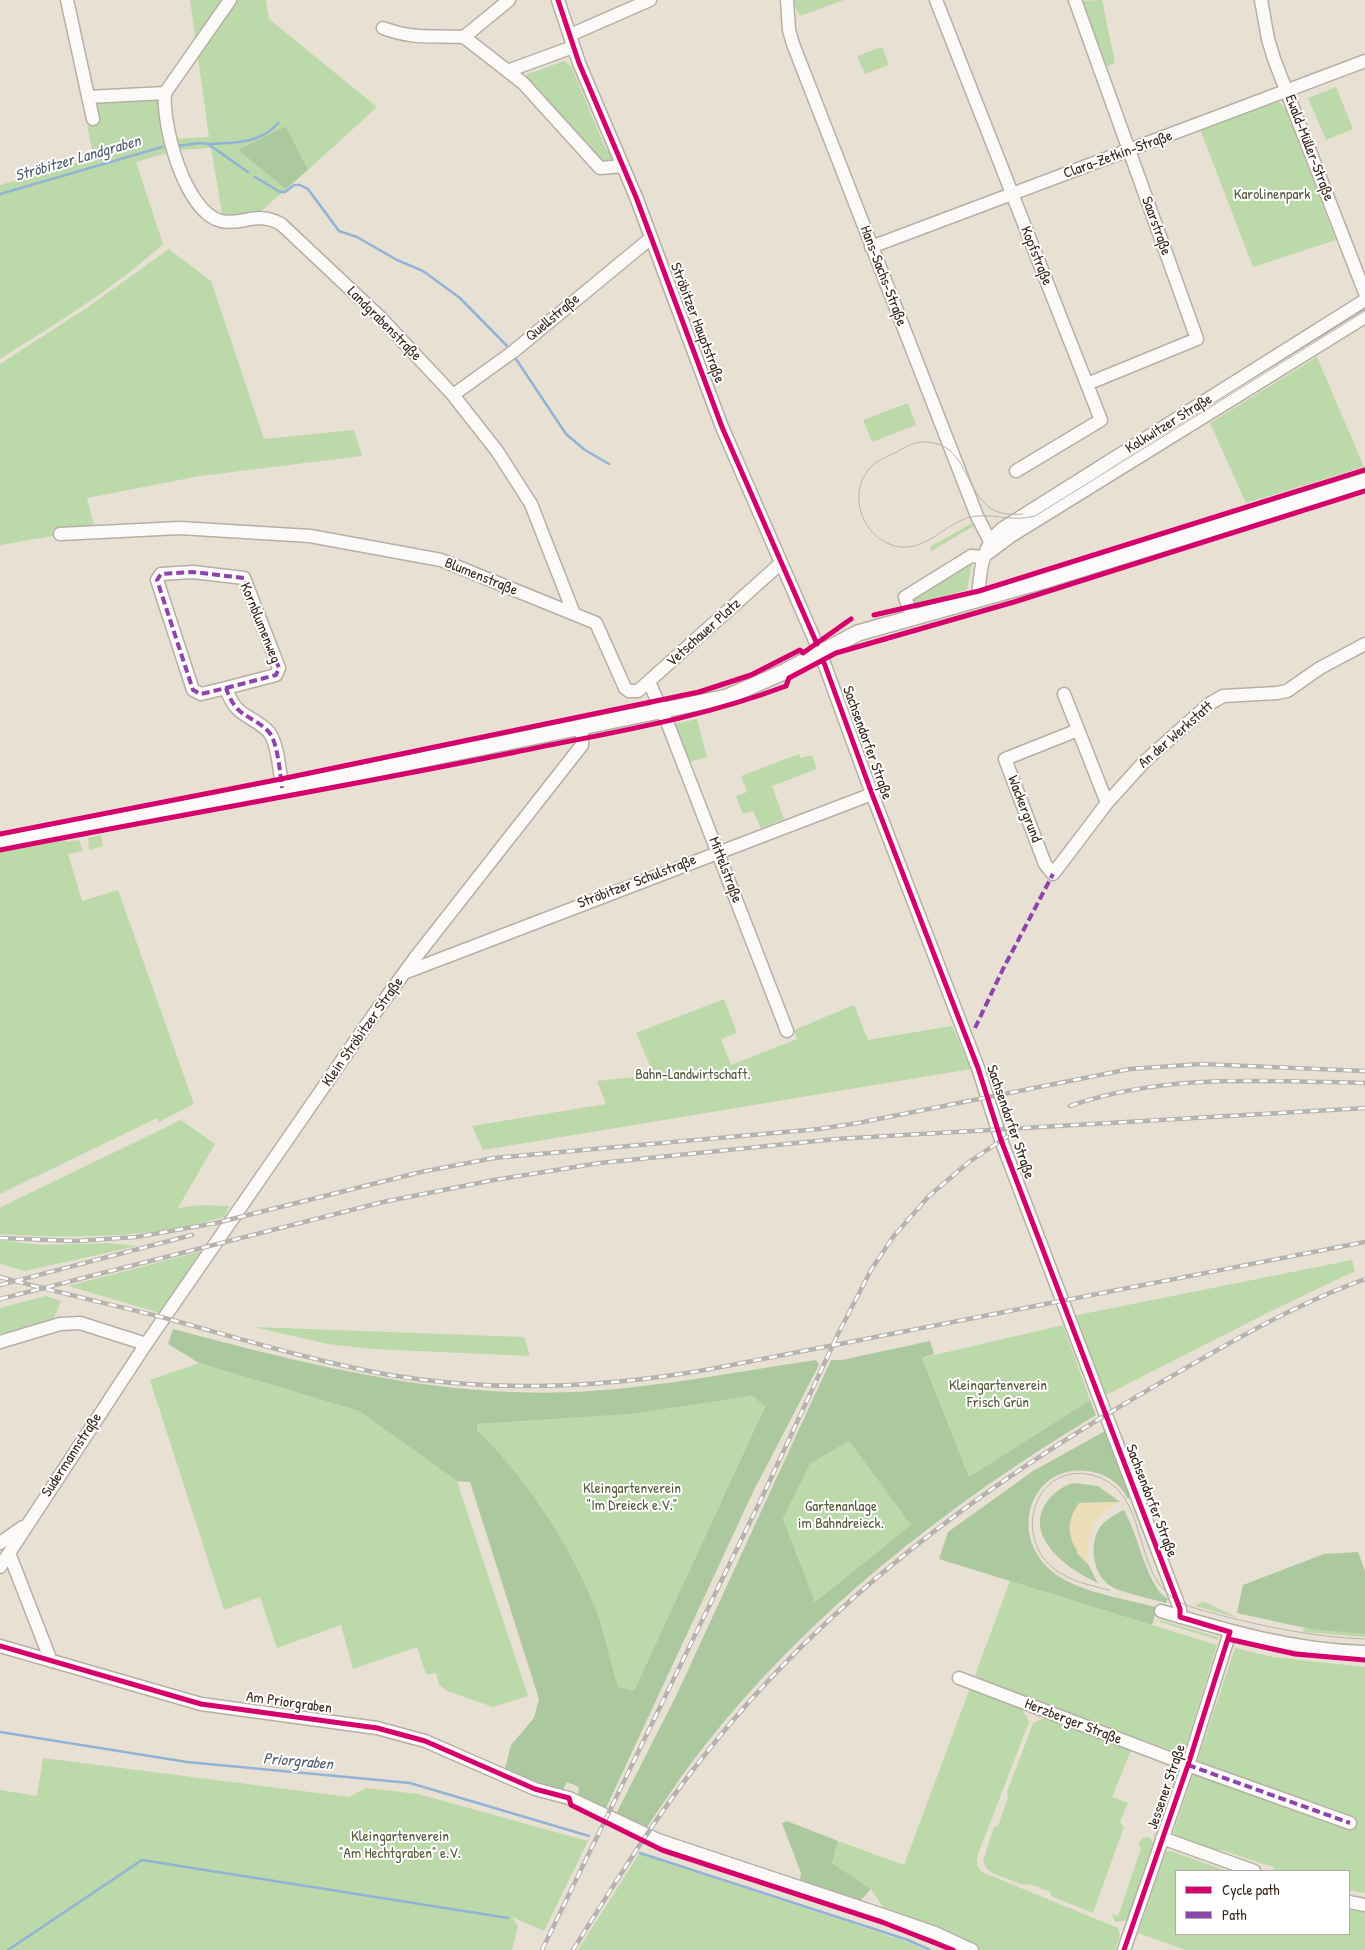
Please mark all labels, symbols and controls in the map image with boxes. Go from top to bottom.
street label: Ewald-Müller-Straße [1281,92,1337,204]
street label: Clara-Zetkin-Straße [1061,127,1175,183]
water label: Ströbitzer Landgraben [13,132,143,186]
park label: Karolinenpark [1234,186,1310,204]
street label: Saarstraße [1137,194,1175,258]
street label: Hans-Sachs-Straße [856,223,910,329]
street label: Kopfstraße [1016,224,1056,288]
street label: Ströbitzer Hauptstraße [666,260,728,386]
street label: Landgrabenstraße [343,283,425,365]
street label: Quellstraße [522,290,584,346]
street label: Kolkwitzer Straße [1122,390,1216,458]
street label: Blumenstraße [442,554,520,600]
street label: Kornblumenweg [236,580,284,666]
street label: Vetschauer Platz [663,595,745,671]
street label: Sachsendorfer Straße [838,684,896,802]
street label: An der Werkstatt [1135,698,1217,772]
street label: Wackergrund [1003,773,1045,845]
street label: Mittelstraße [704,835,746,905]
street label: Ströbitzer Schulstraße [575,851,699,913]
street label: Klein Ströbitzer Straße [319,974,407,1090]
street label: Sachsendorfer Straße [982,1063,1038,1181]
park label: Bahn-Landwirtschaft. [635,1066,751,1084]
park label: Kleingartenverein Frisch Grün [949,1377,1047,1412]
street label: Sudermannstraße [38,1410,106,1500]
street label: Sachsendorfer Straße [1121,1442,1181,1560]
park label: Kleingartenverein "Im Dreieck e.V." [583,1480,681,1515]
park label: Gartenanlage im Bahndreieck. [798,1498,884,1533]
street label: Am Priorgraben [245,1688,333,1718]
street label: Herzberger Straße [1022,1695,1124,1749]
street label: Jessener Straße [1144,1742,1190,1832]
water label: Priorgraben [262,1749,334,1775]
park label: Kleingartenverein "Am Hechtgraben" e.V. [339,1828,461,1863]
legend [1175,1870,1350,1935]
text: Cycle path [1222,1879,1280,1900]
text: Path [1222,1904,1247,1925]

